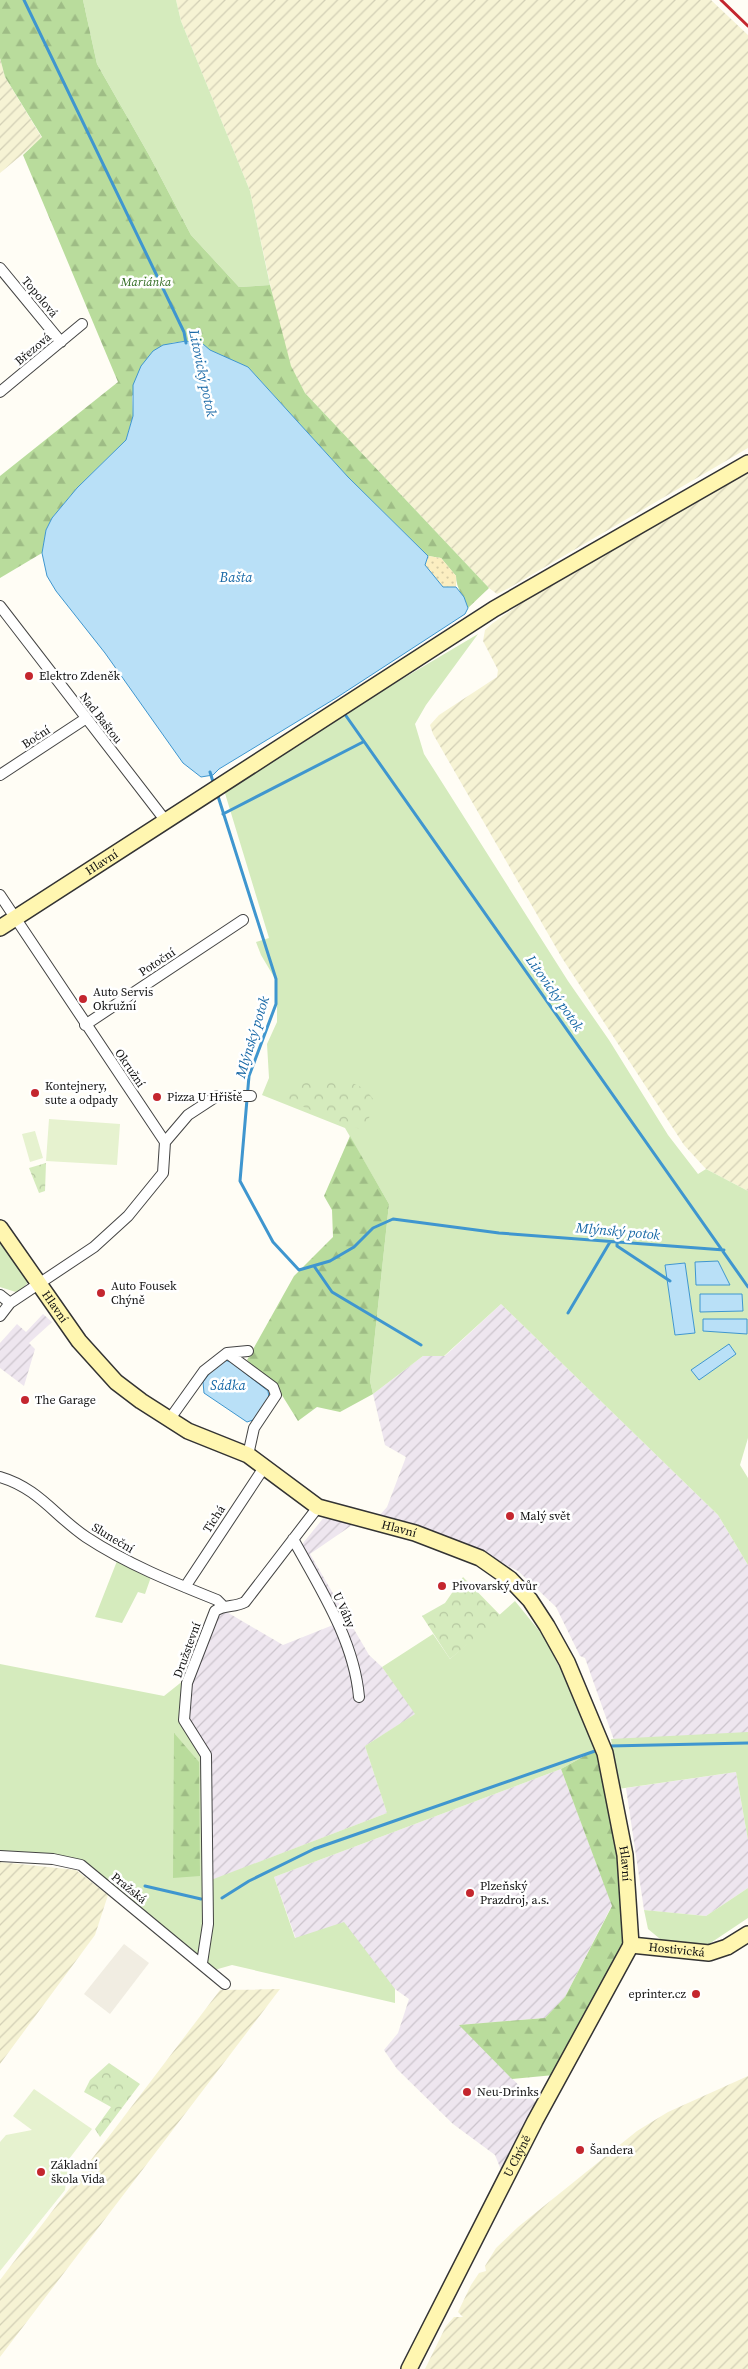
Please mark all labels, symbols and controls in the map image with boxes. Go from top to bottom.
street label: Topolová [18,273,62,321]
park label: Mariánka [120,274,172,290]
water label: Litovický potok [184,327,222,419]
street label: Březová [12,329,55,369]
water label: Bašta [219,567,253,587]
place label: Elektro Zdeněk [39,668,120,684]
marker: Elektro Zdeněk [23,670,35,682]
street label: Nad Baštou [76,689,126,747]
street label: Boční [19,722,54,752]
street label: Hlavní [82,846,121,879]
street label: Potoční [136,944,179,980]
water label: Litovický potok [521,950,589,1035]
place label: Auto Servis Okružní [93,984,153,1014]
marker: Auto Servis Okružní [77,993,89,1005]
water label: Mlýnský potok [230,993,274,1081]
street label: Okružní [111,1046,149,1091]
place label: Kontejnery, sute a odpady [45,1078,119,1108]
marker: Kontejnery, sute a odpady [29,1087,41,1099]
place label: Pizza U Hřiště [167,1089,242,1105]
marker: Pizza U Hřiště [151,1091,163,1103]
water label: Mlýnský potok [574,1217,661,1245]
place label: Auto Fousek Chýně [111,1278,177,1308]
street label: Hlavní [38,1287,72,1326]
marker: Auto Fousek Chýně [95,1287,107,1299]
water label: Sádka [210,1375,246,1395]
place label: The Garage [35,1392,96,1408]
marker: The Garage [19,1394,31,1406]
street label: Tichá [199,1501,229,1536]
place label: Malý svět [520,1508,570,1524]
marker: Malý svět [504,1510,516,1522]
street label: Hlavní [380,1516,419,1541]
street label: Sluneční [89,1519,137,1557]
place label: Pivovarský dvůr [452,1578,537,1594]
marker: Pivovarský dvůr [436,1580,448,1592]
street label: U Váhy [329,1590,359,1631]
street label: Družstevní [170,1620,205,1680]
street label: Hlavní [615,1844,635,1882]
street label: Pražská [108,1869,151,1908]
place label: Plzeňský Prazdroj, a.s. [480,1878,549,1908]
marker: Plzeňský Prazdroj, a.s. [464,1887,476,1899]
street label: Hostivická [648,1939,707,1961]
place label: eprinter.cz [629,1986,687,2002]
marker: eprinter.cz [690,1988,702,2000]
place label: Neu-Drinks [477,2084,539,2100]
marker: Neu-Drinks [461,2086,473,2098]
street label: U Chýně [500,2132,535,2180]
place label: Šandera [590,2142,634,2158]
marker: Šandera [574,2144,586,2156]
place label: Základní škola Vida [51,2157,106,2187]
marker: Základní škola Vida [35,2166,47,2178]

